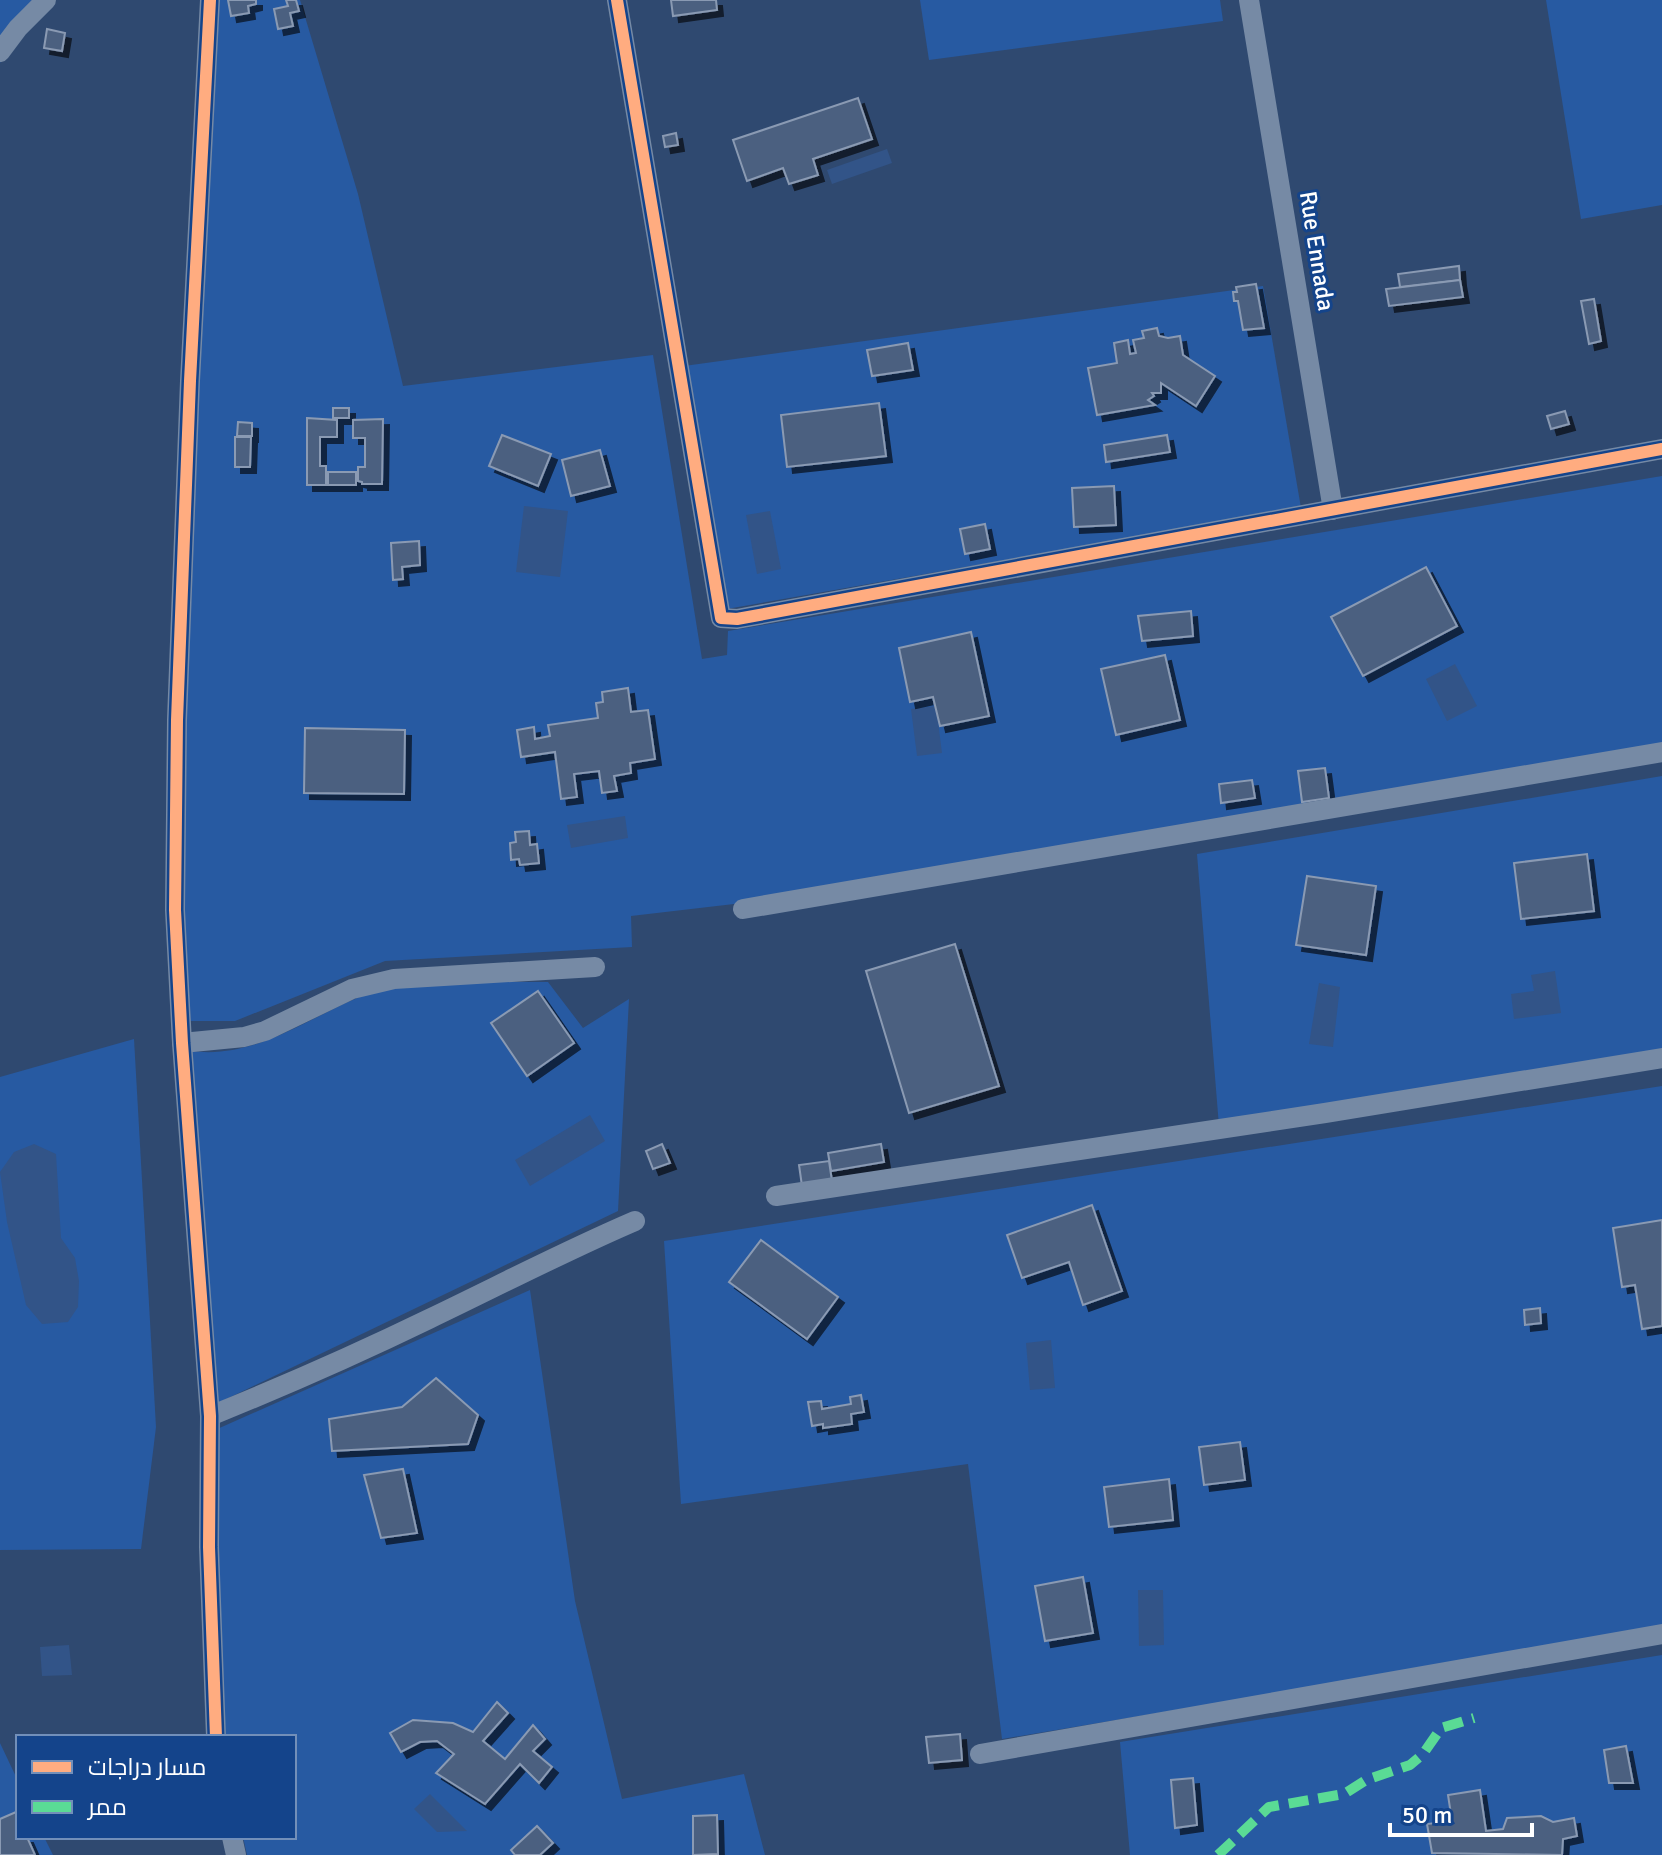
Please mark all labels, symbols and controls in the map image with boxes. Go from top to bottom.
street label: Rue Ennada [1293,189,1341,313]
legend [16,1735,296,1839]
text: مسار دراجات [88,1752,206,1782]
scale bar [1390,1787,1532,1837]
text: ممر [86,1792,127,1822]
text: 50 m [1402,1800,1452,1830]

